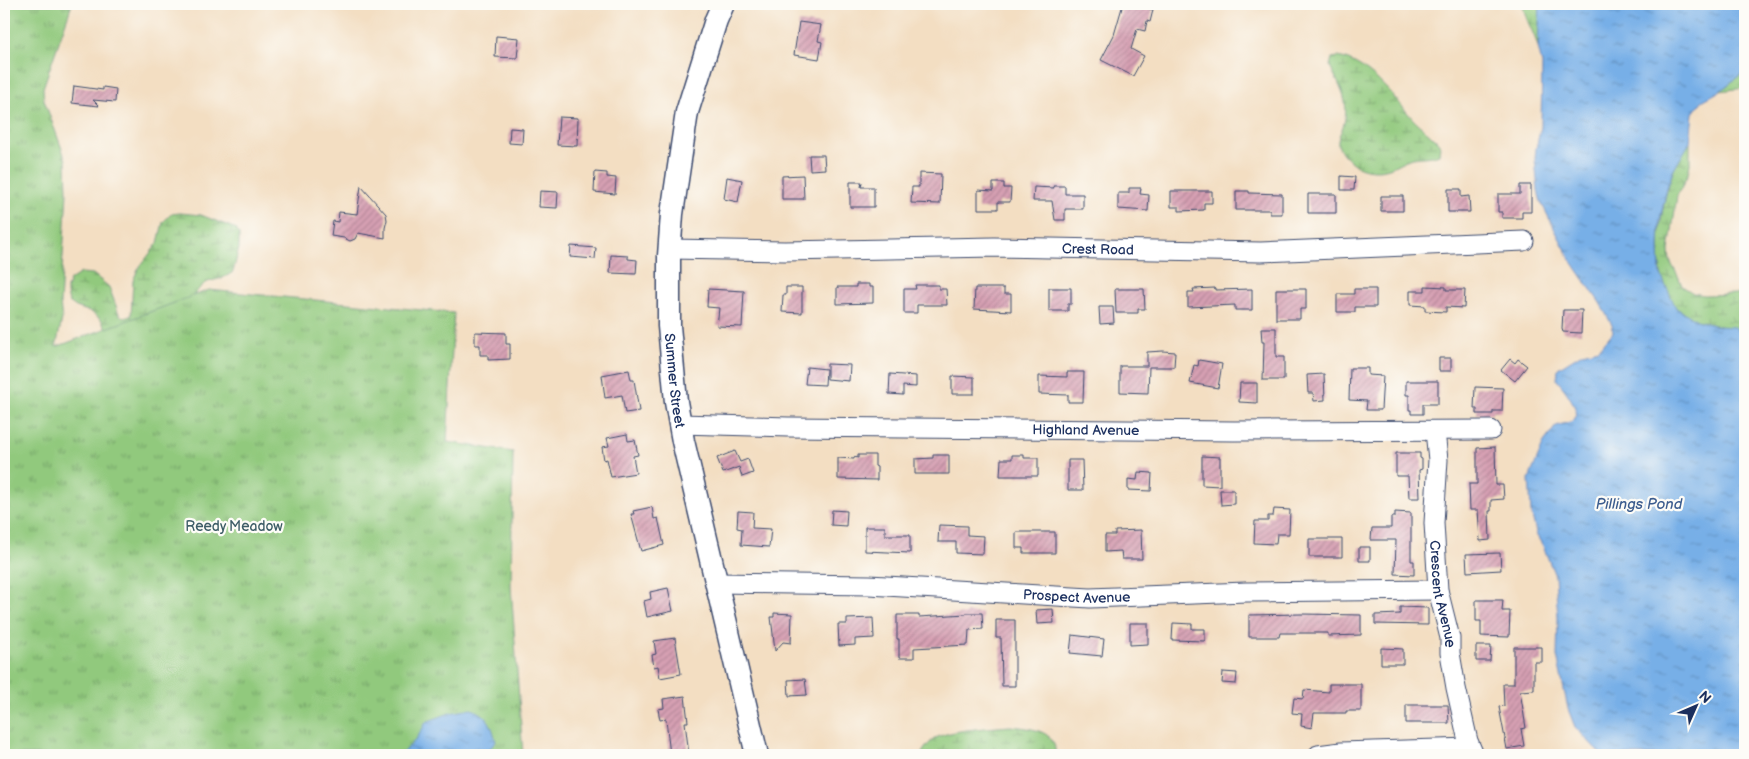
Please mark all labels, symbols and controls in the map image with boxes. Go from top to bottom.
street label: Crest Road [1062,240,1134,259]
street label: Summer Street [661,333,689,430]
street label: Highland Avenue [1032,421,1140,439]
water label: Pillings Pond [1596,495,1683,514]
park label: Reedy Meadow [185,518,283,535]
street label: Crescent Avenue [1426,540,1458,648]
street label: Prospect Avenue [1022,586,1131,607]
north arrow [1672,682,1722,732]
text: N [1695,687,1715,707]

